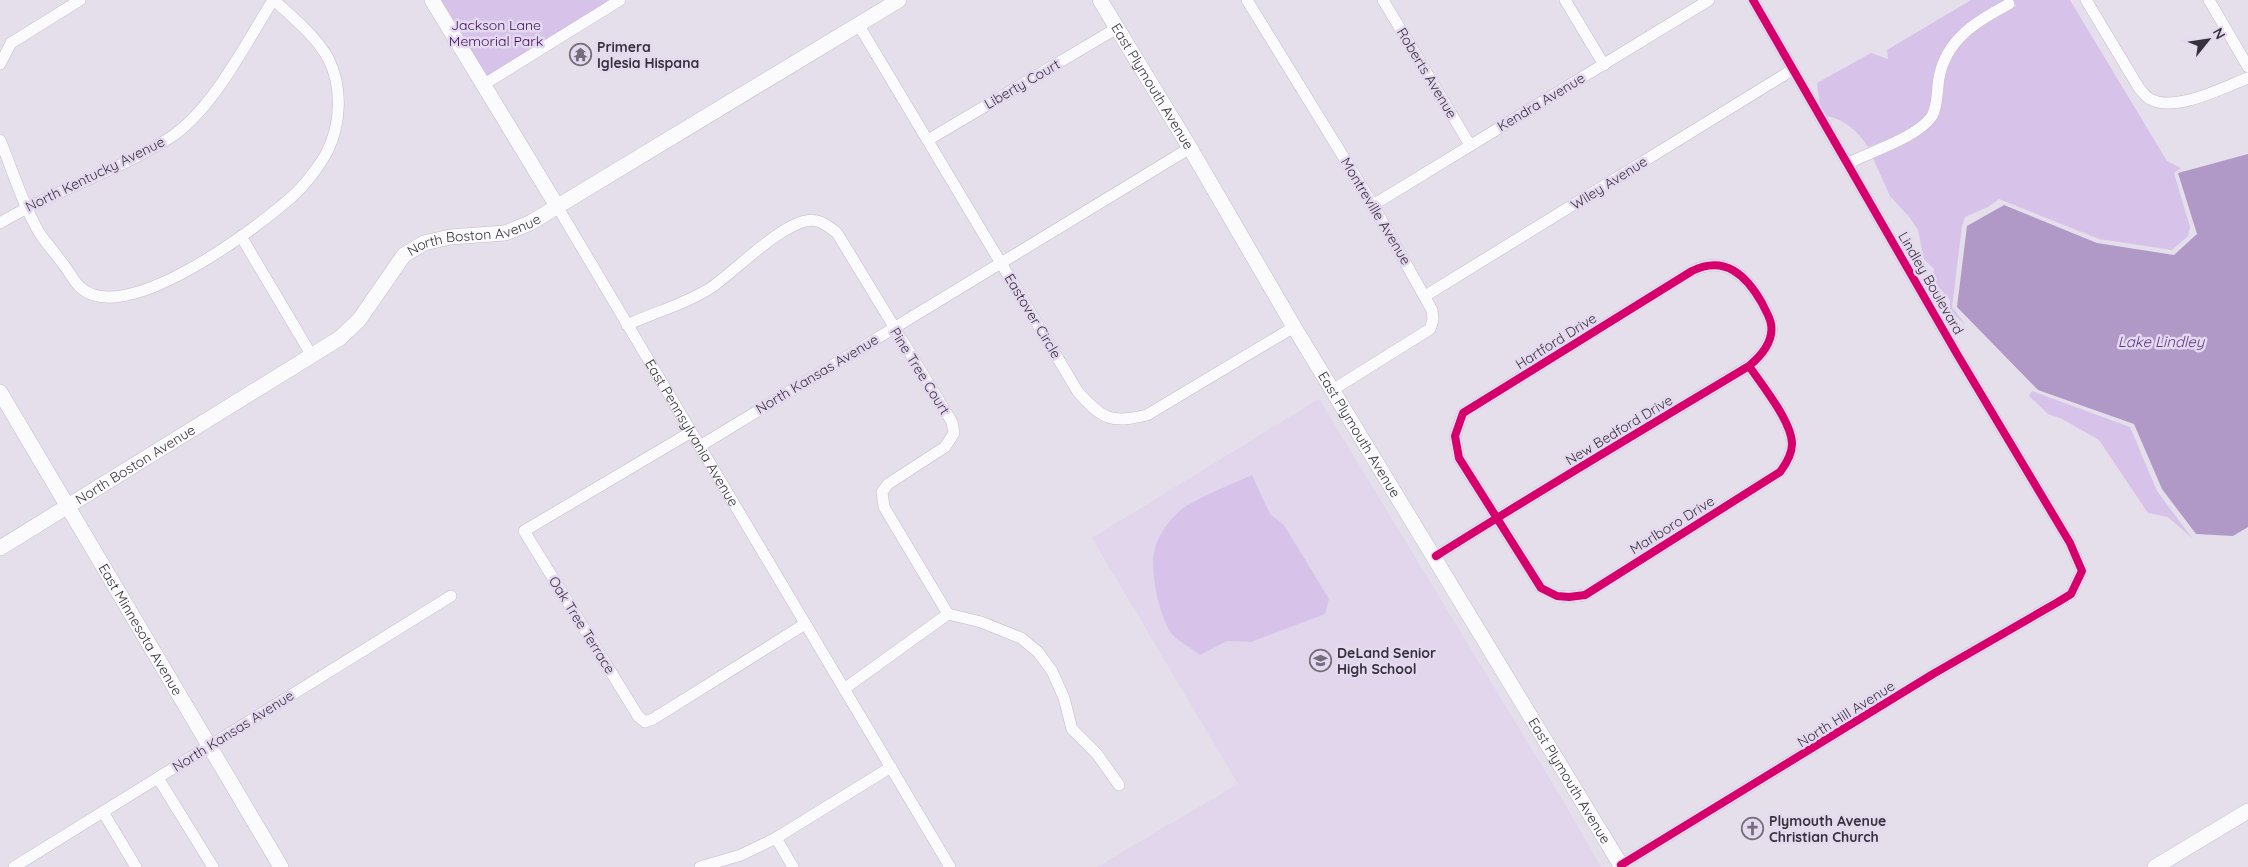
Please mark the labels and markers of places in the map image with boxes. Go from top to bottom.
place label: Primera Iglesia Hispana [597,38,699,72]
temple icon: Primera Iglesia Hispana [569,43,593,67]
place label: DeLand Senior High School [1337,644,1436,678]
school or university icon: DeLand Senior High School [1309,649,1333,673]
place label: Plymouth Avenue Christian Church [1769,812,1886,846]
church icon: Plymouth Avenue Christian Church [1741,817,1765,841]

